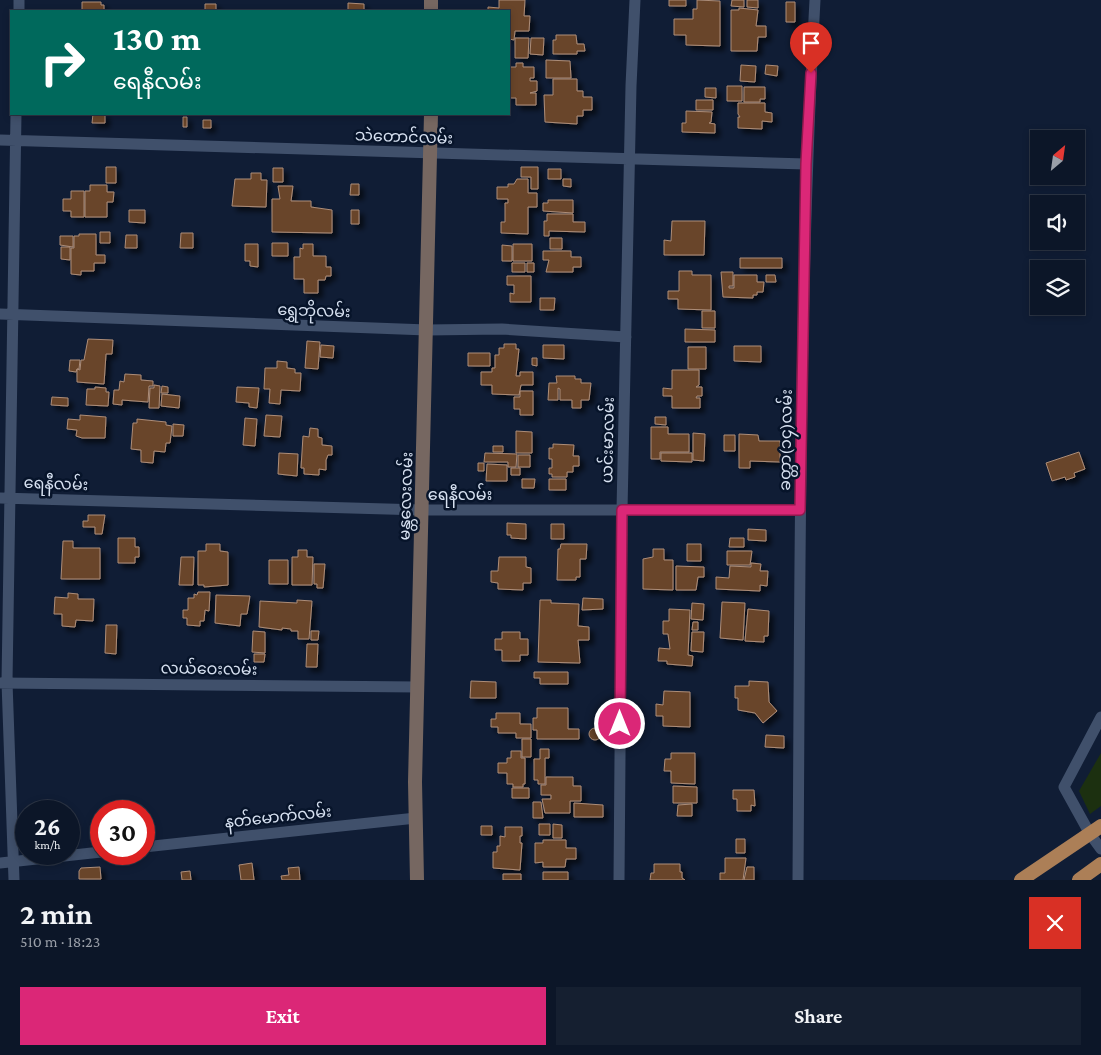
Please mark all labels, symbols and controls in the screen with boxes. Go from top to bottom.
text: 130 m [113,19,201,58]
pin [790,22,832,73]
icon: arrive [797,29,825,57]
icon: right [30,30,95,95]
text: ရေနီလမ်း [113,69,202,94]
street label: သဲတောင်လမ်း [355,123,453,147]
north arrow [1030,130,1085,185]
map controls [1030,130,1085,315]
button: sound [1030,195,1085,250]
button: layers [1030,260,1085,315]
street label: ရွှေဘိုလမ်း [277,298,351,326]
street label: ခတ္တာ(၁၄)လမ်း [773,389,800,491]
street label: ယင်းမာလမ်း [595,397,617,483]
street label: မန္တလေးလမ်း [392,451,421,541]
street label: ရေနီလမ်း [23,471,89,498]
street label: ရေနီလမ်း [428,483,492,508]
street label: လယ်ဝေးလမ်း [161,656,257,678]
position arrow [593,697,645,749]
street label: နတ်မောက်လမ်း [223,799,333,836]
speed limit sign: 30 [90,800,155,865]
text: 26 [34,813,61,840]
text: km/h [35,838,60,852]
text: 2 min [20,897,92,930]
button: close [1029,897,1081,949]
text: 510 m · 18:23 [20,933,100,950]
button: Exit [20,987,546,1045]
button: Share [556,987,1081,1045]

